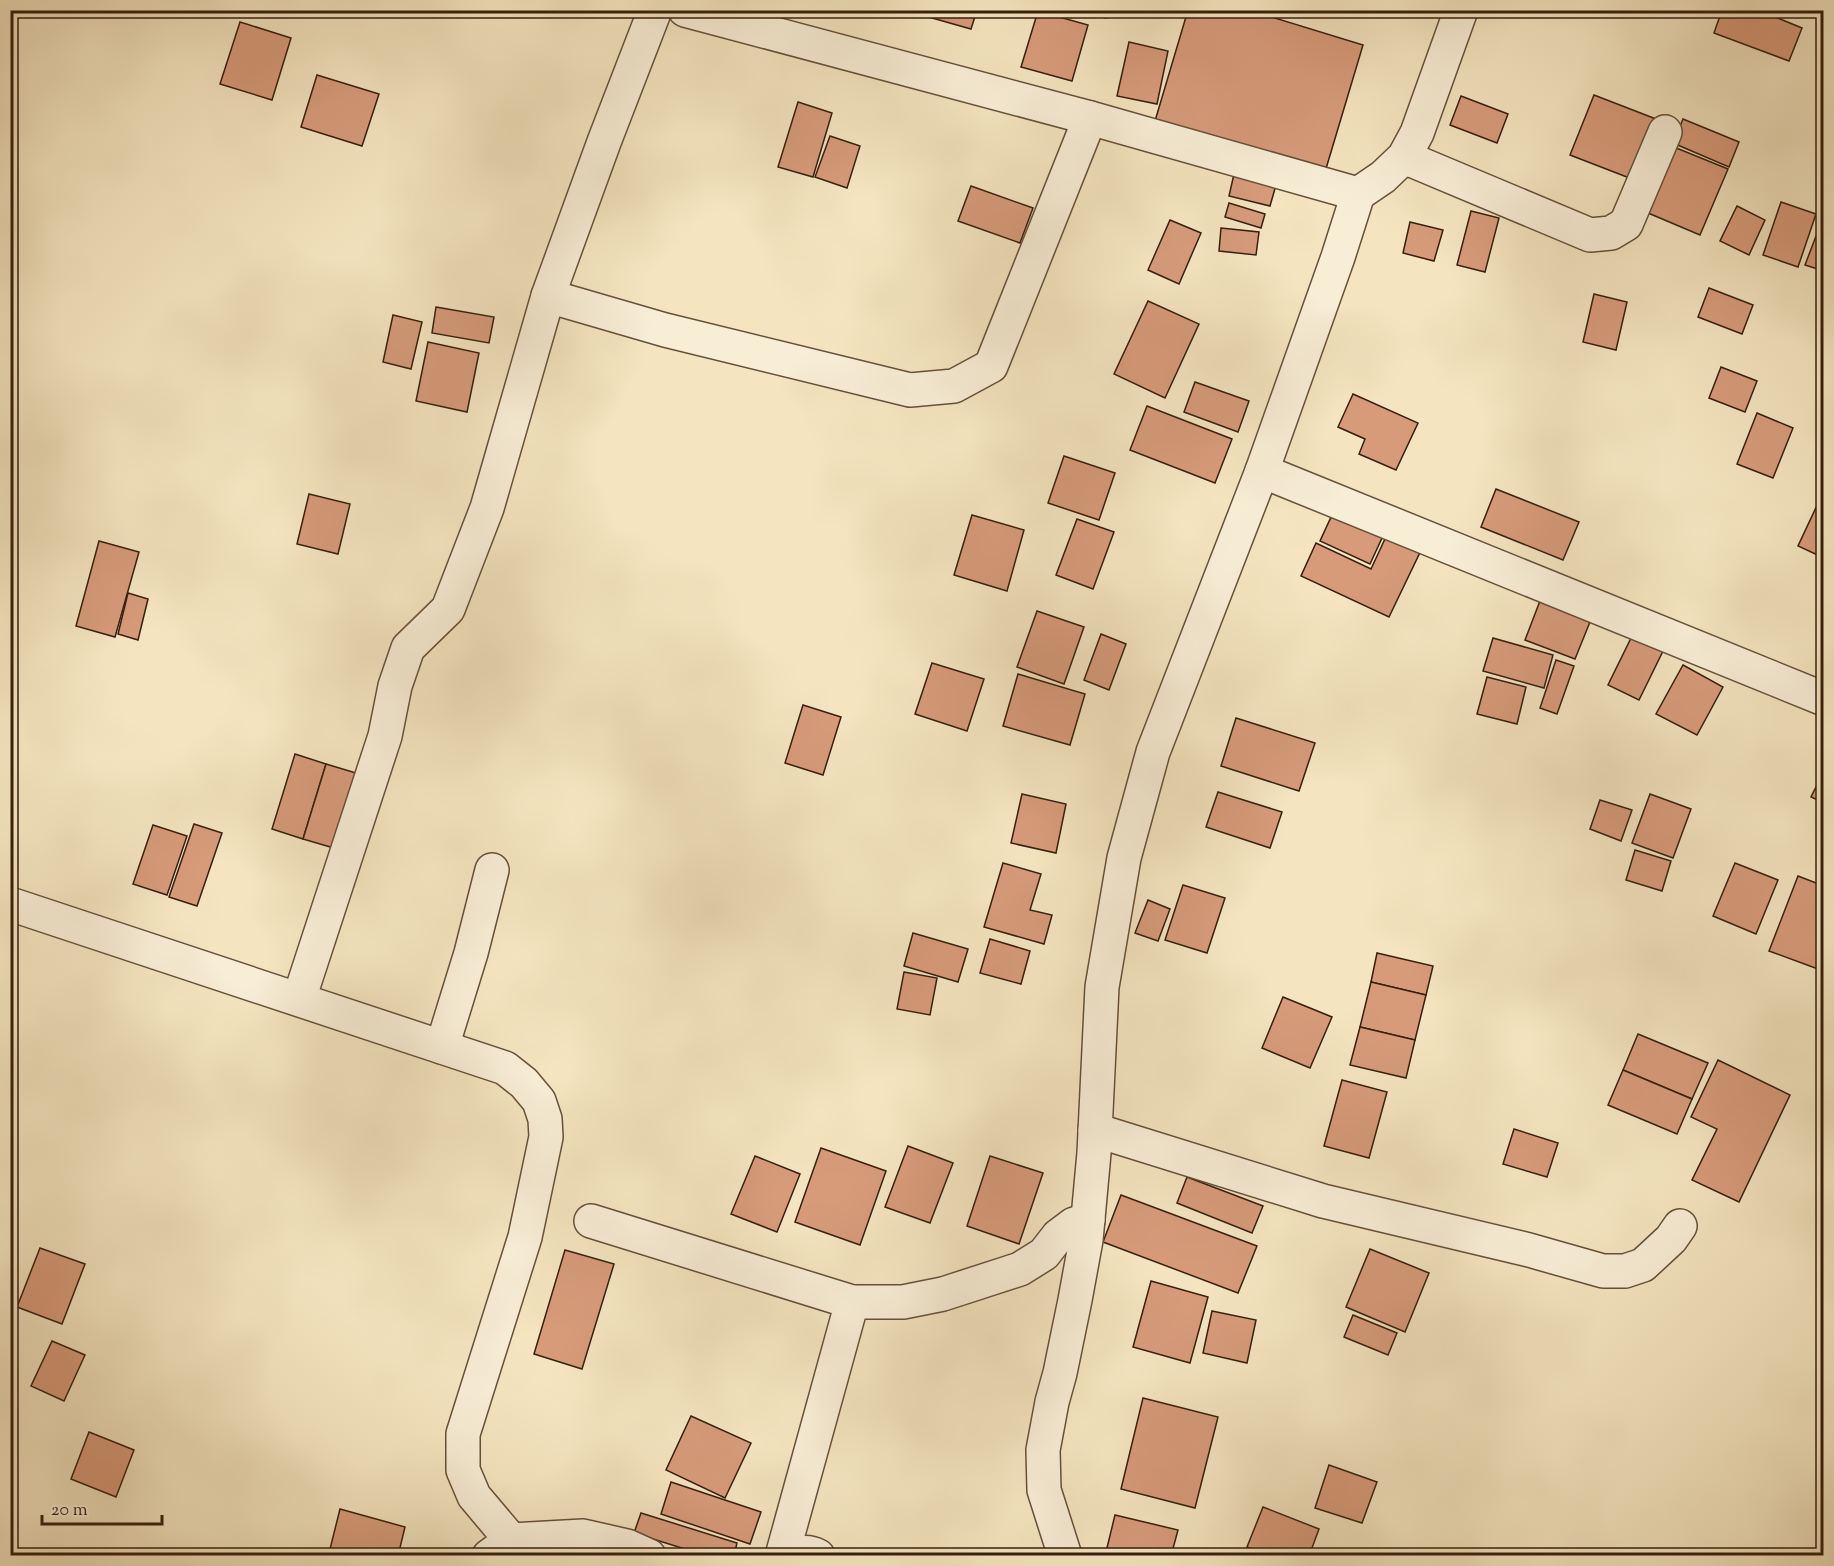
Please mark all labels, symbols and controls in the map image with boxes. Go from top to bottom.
scale bar [42,1488,162,1526]
text: 20 m [51,1498,88,1524]

